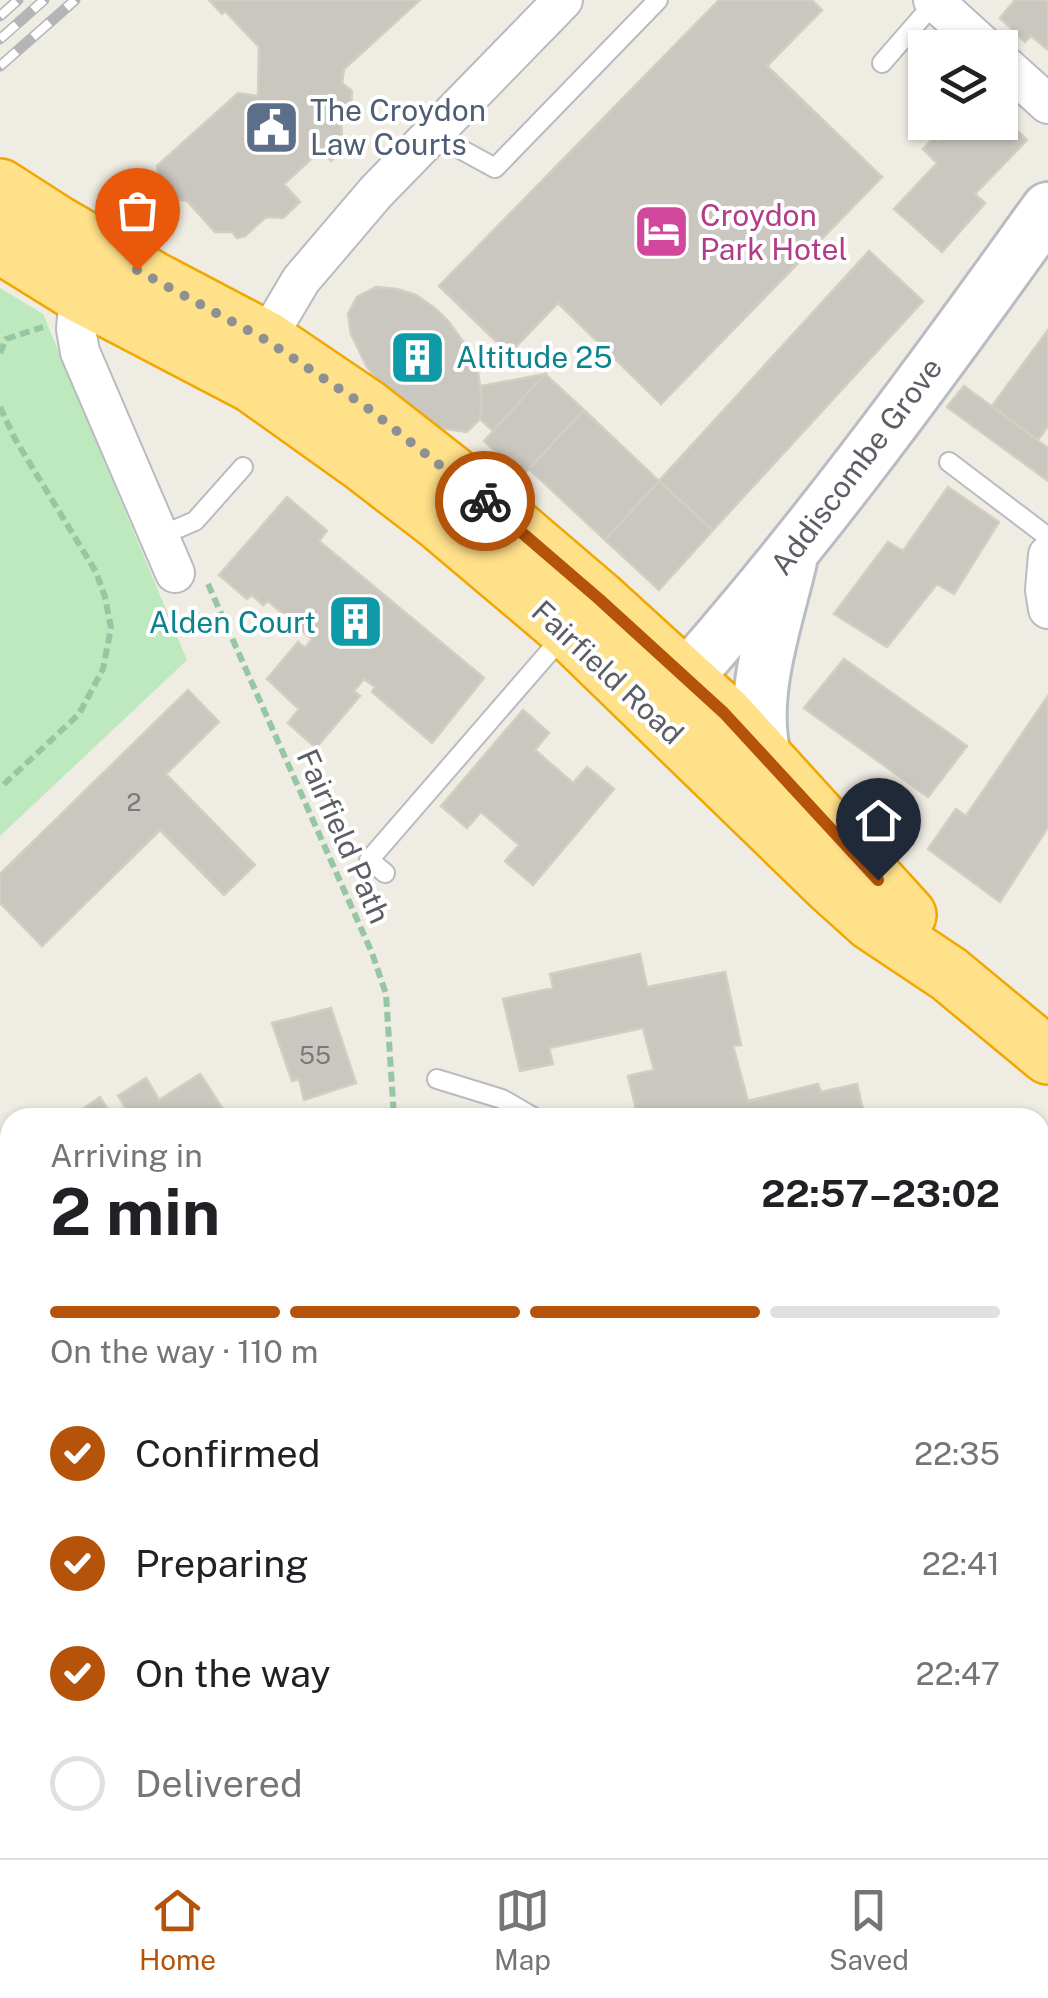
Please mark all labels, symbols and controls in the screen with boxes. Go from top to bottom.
map controls [908,30,1018,140]
button: layers [908,30,1018,140]
place label: The Croydon Law Courts [310,92,486,162]
public building icon: The Croydon Law Courts [241,97,301,157]
pin [95,168,180,271]
icon: bag [110,183,165,238]
place label: Croydon Park Hotel [700,197,848,267]
hotel icon: Croydon Park Hotel [631,202,691,262]
building icon: Altitude 25 [387,327,447,387]
place label: Altitude 25 [456,339,612,375]
street label: Addiscombe Grove [763,350,949,582]
courier [435,451,535,551]
icon: bike [458,474,513,529]
building icon: Alden Court [325,592,385,652]
street label: Fairfield Road [525,593,691,751]
place label: Alden Court [149,604,316,640]
street label: Fairfield Path [290,743,398,929]
pin [836,778,921,881]
house number: 2 [127,787,141,817]
icon: home [851,793,906,848]
house number: 55 [299,1040,331,1070]
text: Arriving in [50,1137,203,1174]
text: 22:57–23:02 [761,1171,1000,1216]
text: 2 min [50,1173,220,1250]
text: On the way · 110 m [50,1333,318,1370]
icon: check [50,1426,105,1481]
text: Confirmed [135,1431,320,1476]
text: 22:35 [914,1435,1000,1472]
icon: check [50,1536,105,1591]
text: Preparing [135,1541,309,1586]
text: 22:41 [922,1545,1000,1582]
icon: check [50,1646,105,1701]
text: On the way [135,1651,331,1696]
text: 22:47 [916,1655,1000,1692]
text: Delivered [135,1761,303,1806]
tab: Home [139,1883,216,1976]
tab: Map [494,1883,551,1976]
tab: Saved [829,1883,909,1976]

